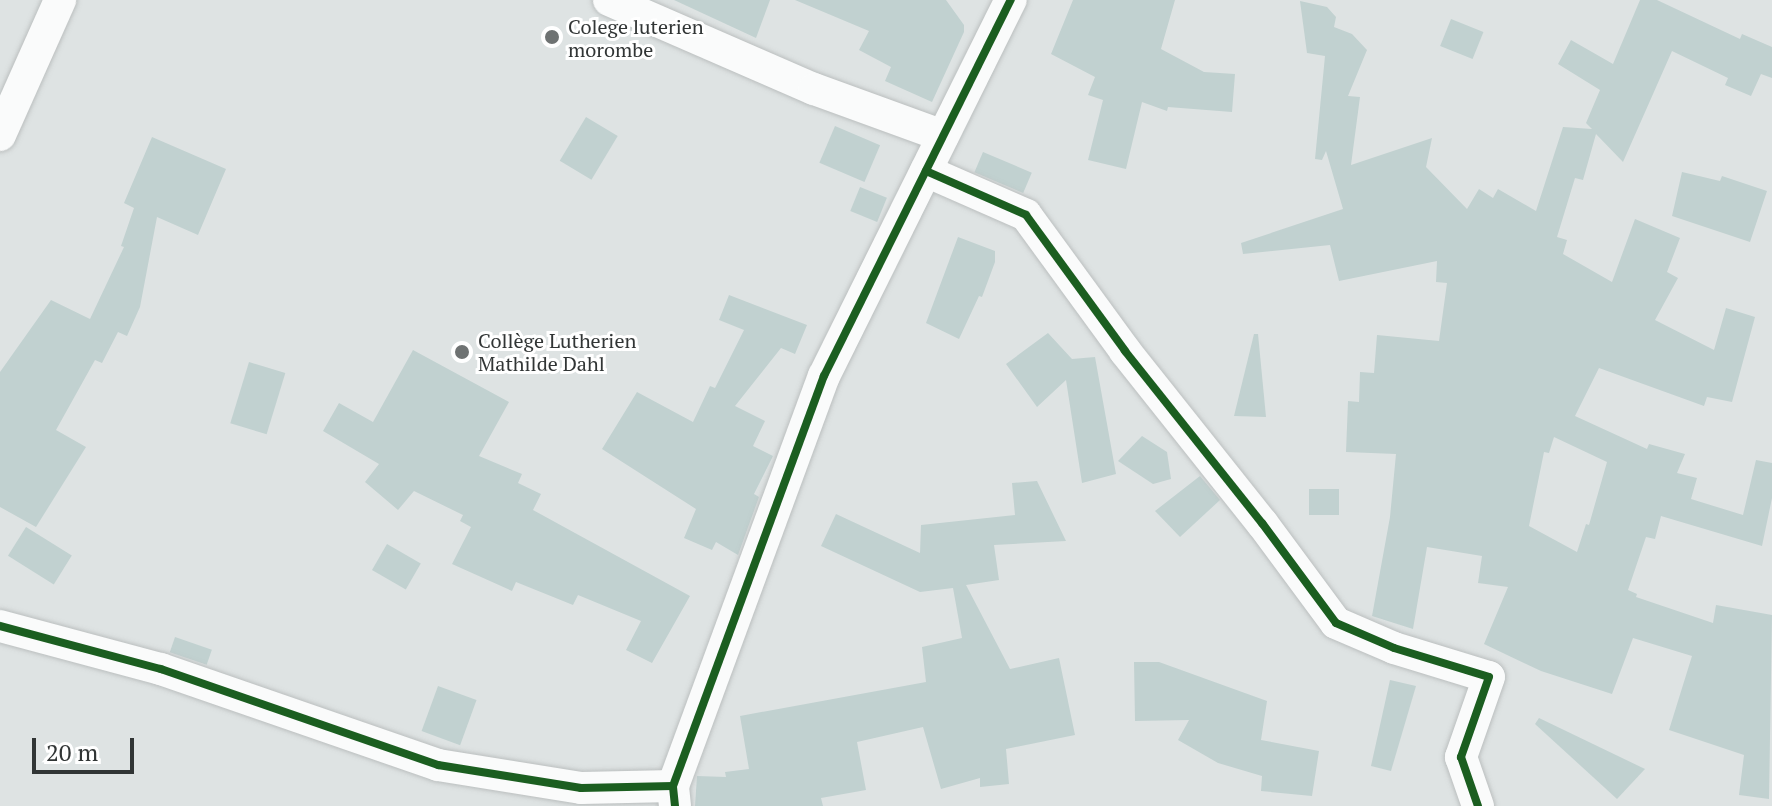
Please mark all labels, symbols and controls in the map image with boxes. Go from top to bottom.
place label: Colege luterien morombe [568,14,704,61]
marker: Colege luterien morombe [543,28,561,46]
place label: Collège Lutherien Mathilde Dahl [478,328,636,375]
marker: Collège Lutherien Mathilde Dahl [453,343,471,361]
scale bar [36,722,138,772]
text: 20 m [46,736,98,768]

